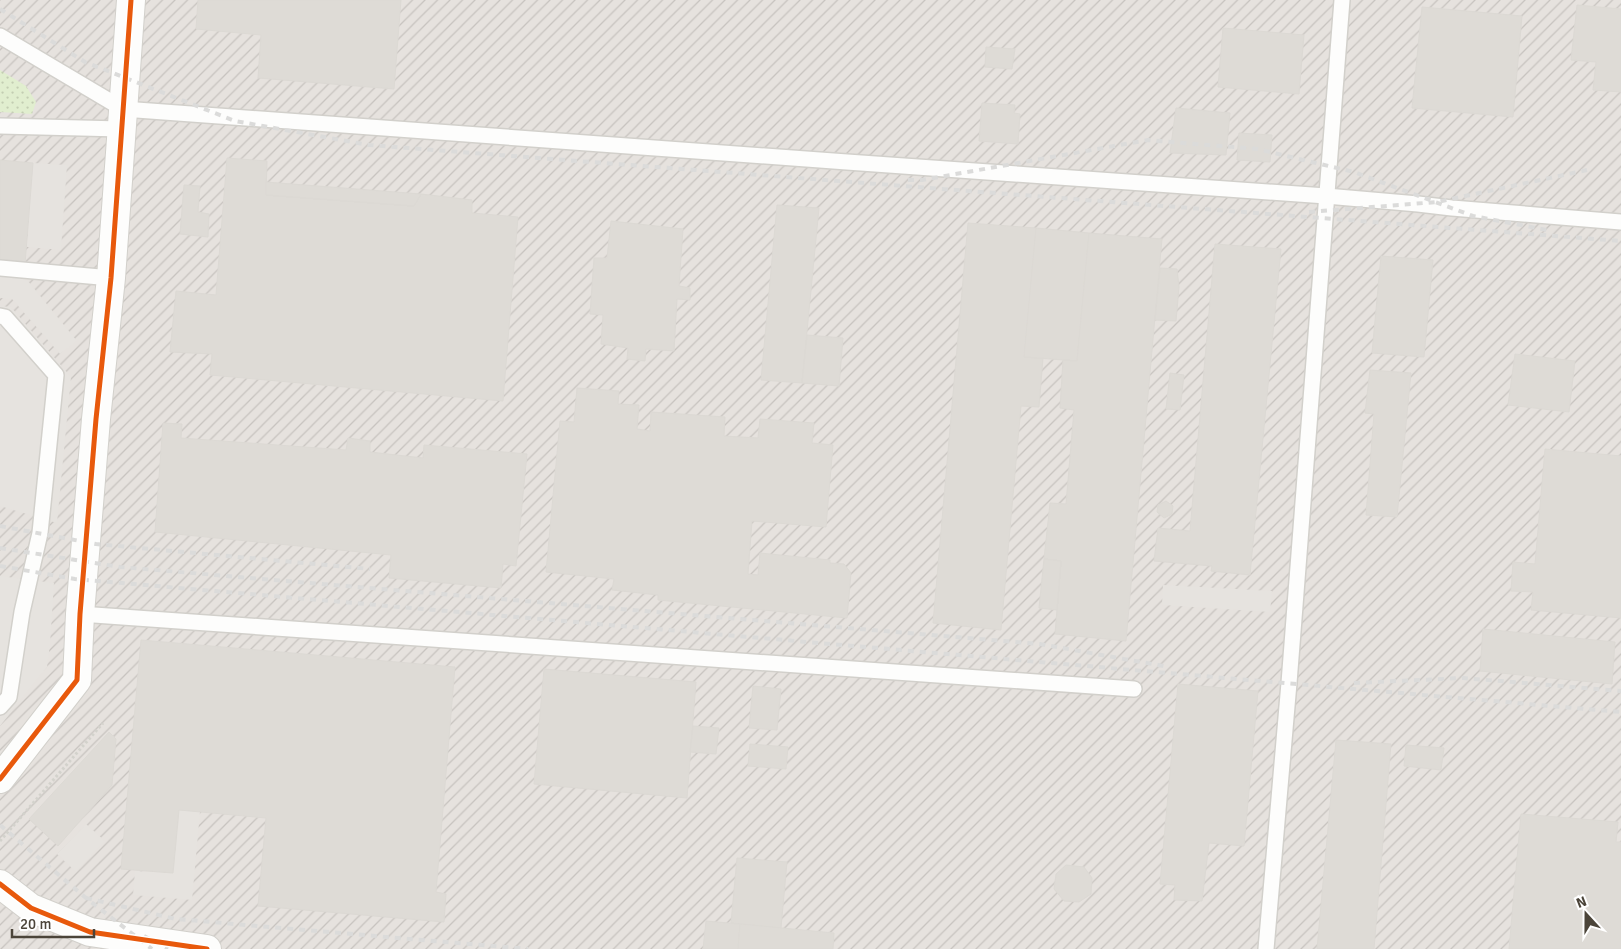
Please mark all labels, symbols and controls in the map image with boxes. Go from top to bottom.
north arrow [1561,889,1611,939]
text: N [1574,893,1589,912]
scale bar [12,906,95,938]
text: 20 m [20,915,51,933]

